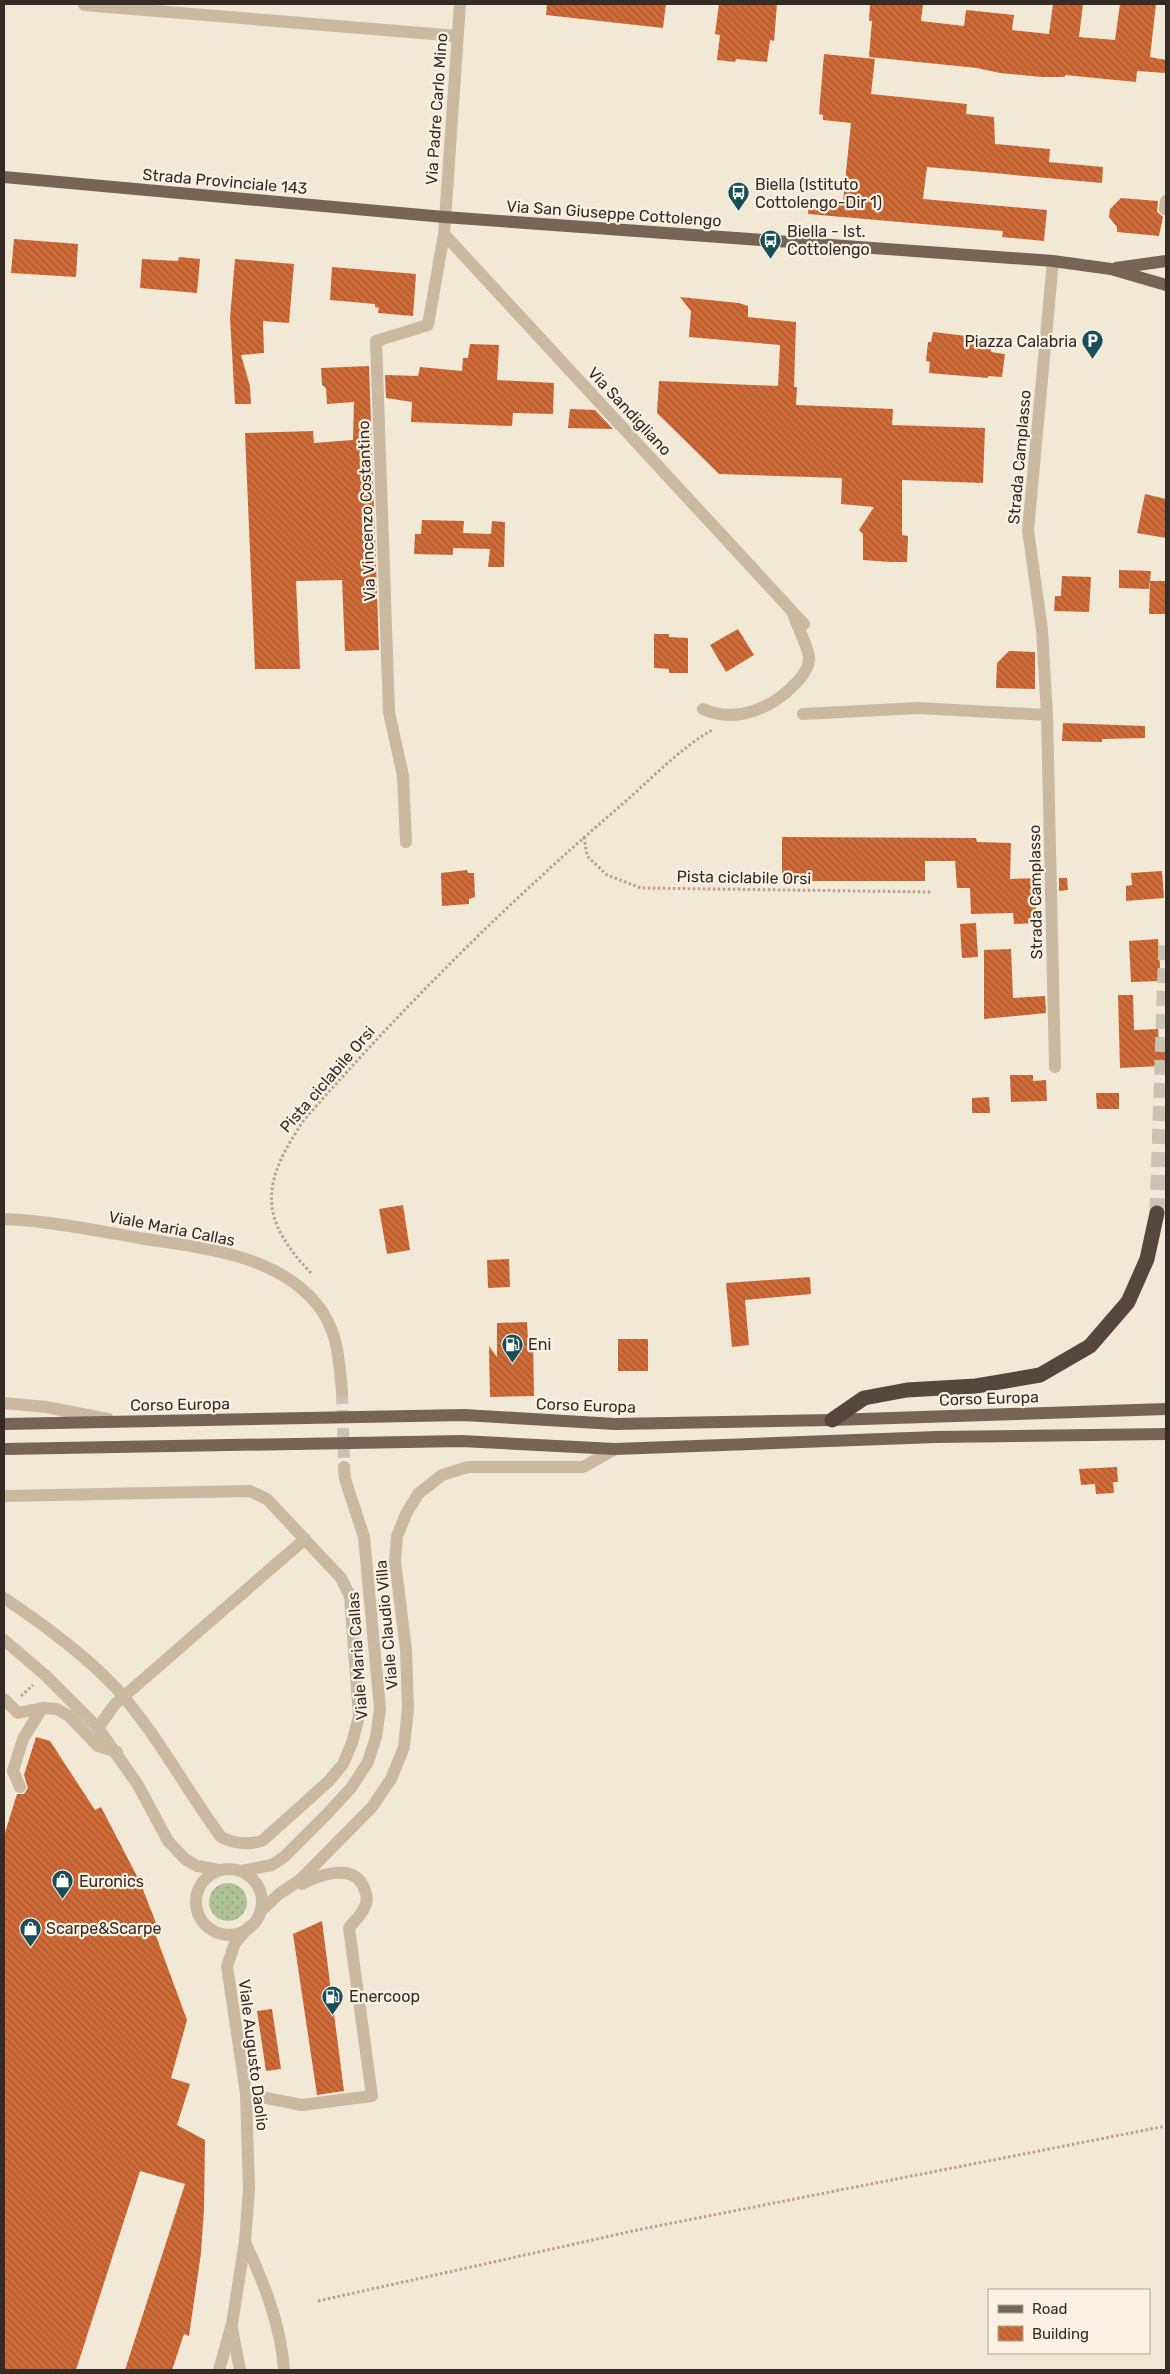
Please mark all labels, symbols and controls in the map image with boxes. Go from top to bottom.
street label: Via Padre Carlo Mino [422,32,451,186]
street label: Strada Provinciale 143 [142,165,308,198]
place label: Biella (Istituto Cottolengo-Dir 1) [755,175,882,212]
bus stop icon: Biella (Istituto Cottolengo-Dir 1) [727,181,751,212]
street label: Via San Giuseppe Cottolengo [506,196,722,230]
place label: Biella - Ist. Cottolengo [787,222,870,259]
bus stop icon: Biella - Ist. Cottolengo [759,228,783,259]
parking icon: Piazza Calabria [1081,329,1105,360]
place label: Piazza Calabria [964,332,1077,351]
street label: Via Sandigliano [584,363,675,459]
street label: Strada Camplasso [1004,389,1035,525]
street label: Via Vincenzo Costantino [354,420,379,602]
street label: Strada Camplasso [1025,824,1046,960]
street label: Pista ciclabile Orsi [676,867,811,888]
street label: Pista ciclabile Orsi [276,1022,379,1136]
street label: Viale Maria Callas [107,1207,237,1250]
fuel station icon: Eni [500,1332,524,1363]
place label: Eni [528,1335,551,1354]
street label: Corso Europa [939,1387,1039,1410]
street label: Corso Europa [130,1394,230,1415]
street label: Corso Europa [536,1394,636,1417]
street label: Viale Claudio Villa [371,1559,402,1690]
street label: Viale Maria Callas [344,1591,371,1721]
shop icon: Euronics [51,1869,75,1900]
place label: Euronics [79,1872,144,1891]
shop icon: Scarpe&Scarpe [18,1916,42,1947]
place label: Scarpe&Scarpe [46,1919,162,1938]
street label: Viale Augusto Daolio [235,1978,272,2132]
fuel station icon: Enercoop [321,1984,345,2015]
place label: Enercoop [349,1987,420,2006]
legend [988,2289,1150,2354]
text: Road [1032,2300,1068,2318]
text: Building [1032,2325,1089,2343]

